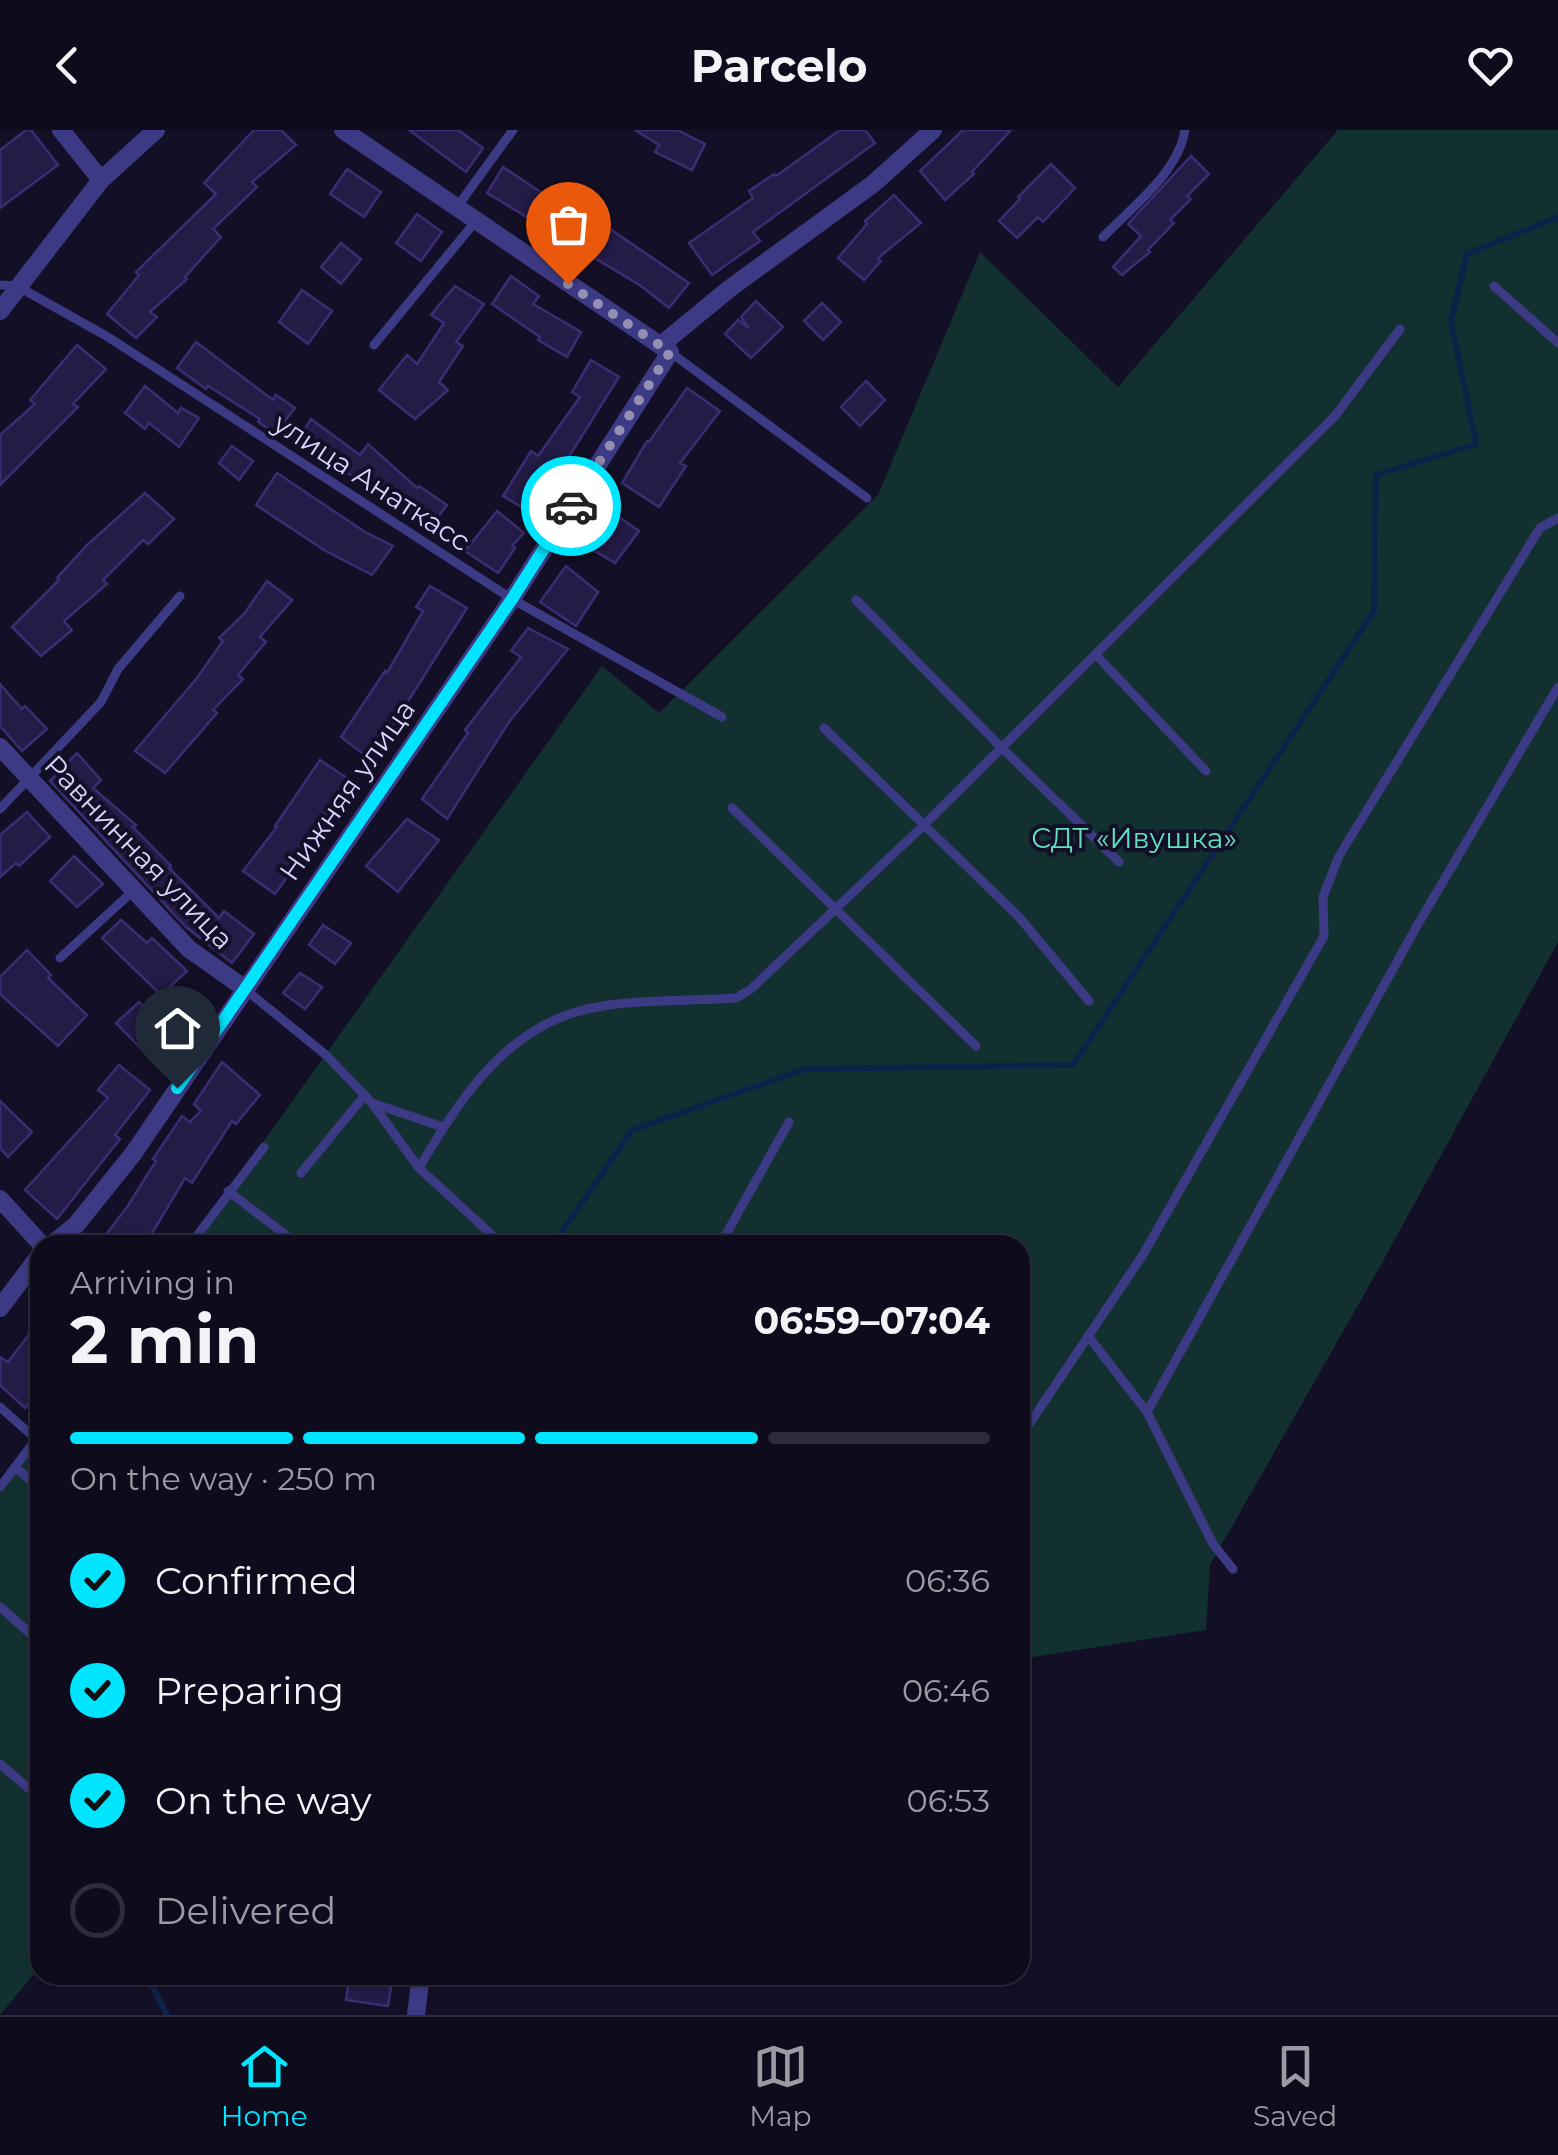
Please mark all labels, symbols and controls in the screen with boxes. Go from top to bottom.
icon: back [40,38,95,93]
text: Parcelo [691,38,867,93]
icon: heart [1463,38,1518,93]
pin [526,182,611,285]
icon: bag [541,197,596,252]
street label: улица Анаткасс [266,405,477,558]
courier [521,456,621,556]
icon: car [544,479,599,534]
street label: Нижняя улица [272,693,422,887]
street label: Равнинная улица [38,748,240,956]
park label: СДТ «Ивушка» [1031,821,1237,855]
pin [135,986,220,1089]
icon: home [150,1001,205,1056]
text: Arriving in [70,1263,235,1302]
text: 06:59–07:04 [754,1297,990,1344]
text: 2 min [70,1300,259,1379]
text: On the way · 250 m [70,1459,377,1498]
icon: check [70,1553,125,1608]
text: Confirmed [155,1557,358,1604]
text: 06:36 [905,1561,990,1600]
icon: check [70,1663,125,1718]
text: Preparing [155,1667,344,1714]
text: 06:46 [902,1671,990,1710]
icon: check [70,1773,125,1828]
text: On the way [155,1777,372,1824]
text: 06:53 [907,1781,990,1820]
text: Delivered [155,1887,336,1934]
tab: Home [221,2039,308,2133]
tab: Map [749,2039,812,2133]
tab: Saved [1253,2039,1337,2133]

